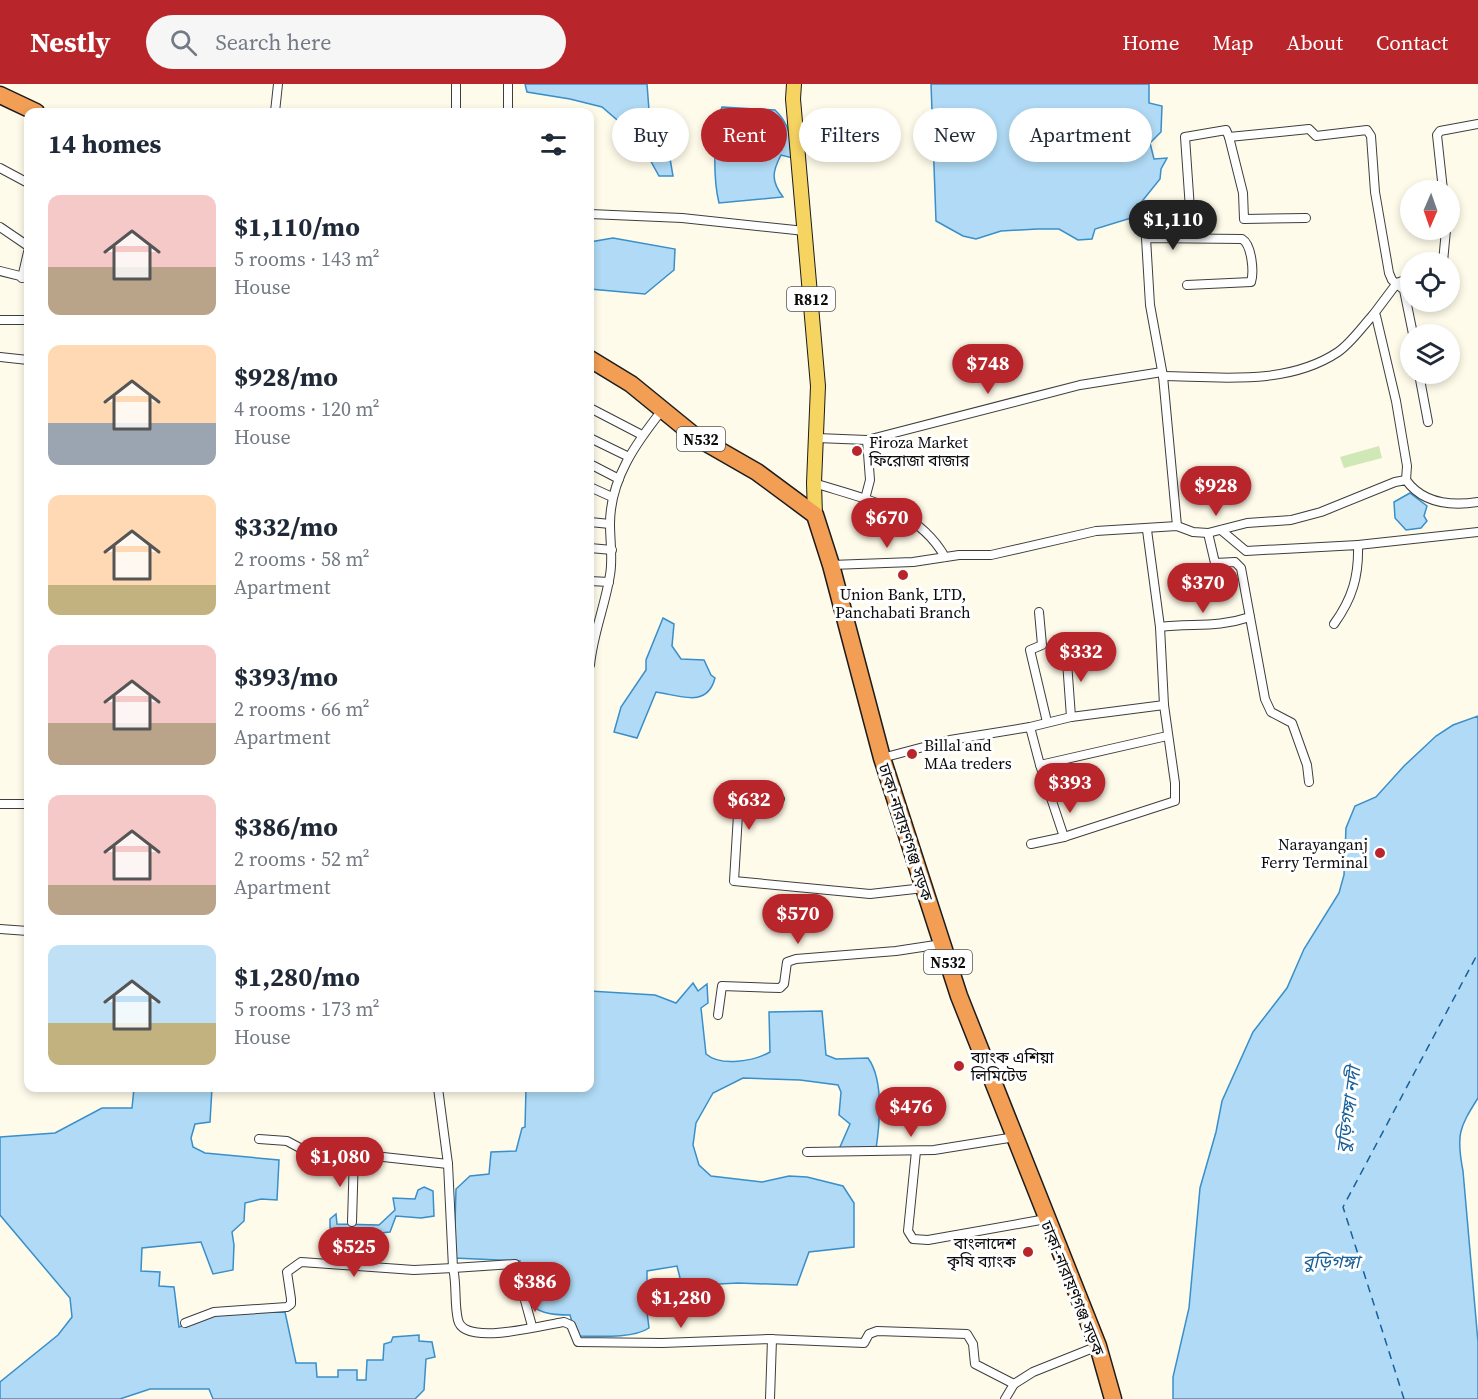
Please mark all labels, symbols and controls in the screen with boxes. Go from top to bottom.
search box [146,15,566,69]
text: Nestly [30,23,110,61]
icon: search [167,26,200,59]
text: Search here [215,27,331,57]
text: Home [1122,28,1180,57]
text: Map [1213,28,1254,57]
text: About [1287,28,1343,57]
text: Contact [1376,28,1448,57]
chip: Buy [612,108,689,162]
chip: Rent [701,108,787,162]
chip: Filters [799,108,901,162]
chip: New [913,108,997,162]
chip: Apartment [1009,108,1152,162]
text: 14 homes [48,126,161,162]
icon: filters [537,128,570,161]
north arrow [1400,180,1460,240]
map controls [1400,180,1460,384]
pin: $1,110 [1124,200,1222,251]
text: $1,110 [1143,205,1203,233]
text: $1,110/mo [234,209,360,245]
icon: home [96,219,168,291]
text: 5 rooms · 143 m² [234,245,380,273]
button: locate [1400,252,1460,312]
text: House [234,273,291,301]
road number: R812 [787,287,835,311]
button: layers [1400,324,1460,384]
pin: $748 [952,344,1024,395]
text: $748 [966,349,1010,377]
text: $928/mo [234,359,338,395]
icon: home [96,369,168,441]
text: 4 rooms · 120 m² [234,395,380,423]
text: House [234,423,291,451]
road number: N532 [677,427,725,451]
place label: Firoza Market ফিরোজা বাজার [868,431,970,471]
marker: Firoza Market ফিরোজা বাজার [850,444,864,458]
pin: $928 [1180,466,1252,517]
text: $928 [1194,471,1238,499]
pin: $670 [851,498,923,549]
text: $670 [865,503,909,531]
text: $332/mo [234,509,338,545]
icon: home [96,519,168,591]
text: 2 rooms · 58 m² [234,545,370,573]
pin: $370 [1167,563,1239,614]
marker: Union Bank, LTD, Panchabati Branch [896,568,910,582]
text: $370 [1181,568,1225,596]
text: Apartment [234,573,331,601]
place label: Union Bank, LTD, Panchabati Branch [835,583,971,623]
pin: $332 [1045,632,1117,683]
text: $332 [1059,637,1103,665]
text: $393/mo [234,659,338,695]
icon: home [96,669,168,741]
text: 2 rooms · 66 m² [234,695,370,723]
text: Apartment [234,723,331,751]
place label: Billal and MAa treders [924,734,1012,774]
marker: Billal and MAa treders [905,747,919,761]
street label: ঢাকা-নারায়ণগঞ্জ সড়ক [873,759,939,905]
pin: $393 [1034,763,1106,814]
text: $393 [1048,768,1092,796]
pin: $632 [713,780,785,831]
text: $632 [727,785,771,813]
text: $386/mo [234,809,338,845]
icon: home [96,819,168,891]
place label: Narayanganj Ferry Terminal [1261,833,1368,873]
text: 2 rooms · 52 m² [234,845,370,873]
marker: Narayanganj Ferry Terminal [1373,846,1387,860]
text: Apartment [234,873,331,901]
pin: $570 [762,894,834,945]
text: $570 [776,899,820,927]
road number: N532 [924,950,972,974]
text: $1,280/mo [234,959,360,995]
icon: home [96,969,168,1041]
text: 5 rooms · 173 m² [234,995,380,1023]
text: House [234,1023,291,1051]
place label: ব্যাংক এশিয়া লিমিটেড [970,1046,1055,1086]
marker: ব্যাংক এশিয়া লিমিটেড [952,1059,966,1073]
water label: বুড়িগঙ্গা নদী [1330,1062,1367,1155]
pin: $476 [875,1087,947,1138]
text: $476 [889,1092,933,1120]
pin: $1,080 [291,1137,389,1188]
text: $1,080 [310,1142,370,1170]
street label: ঢাকা-নারায়ণগঞ্জ সড়ক [1036,1216,1110,1360]
pin: $525 [318,1227,390,1278]
text: $525 [332,1232,376,1260]
place label: বাংলাদেশ কৃষি ব্যাংক [946,1232,1017,1272]
marker: বাংলাদেশ কৃষি ব্যাংক [1021,1245,1035,1259]
water label: বুড়িগঙ্গা [1302,1249,1363,1274]
pin: $386 [499,1262,571,1313]
text: $386 [513,1267,557,1295]
pin: $1,280 [632,1278,730,1329]
text: $1,280 [651,1283,711,1311]

